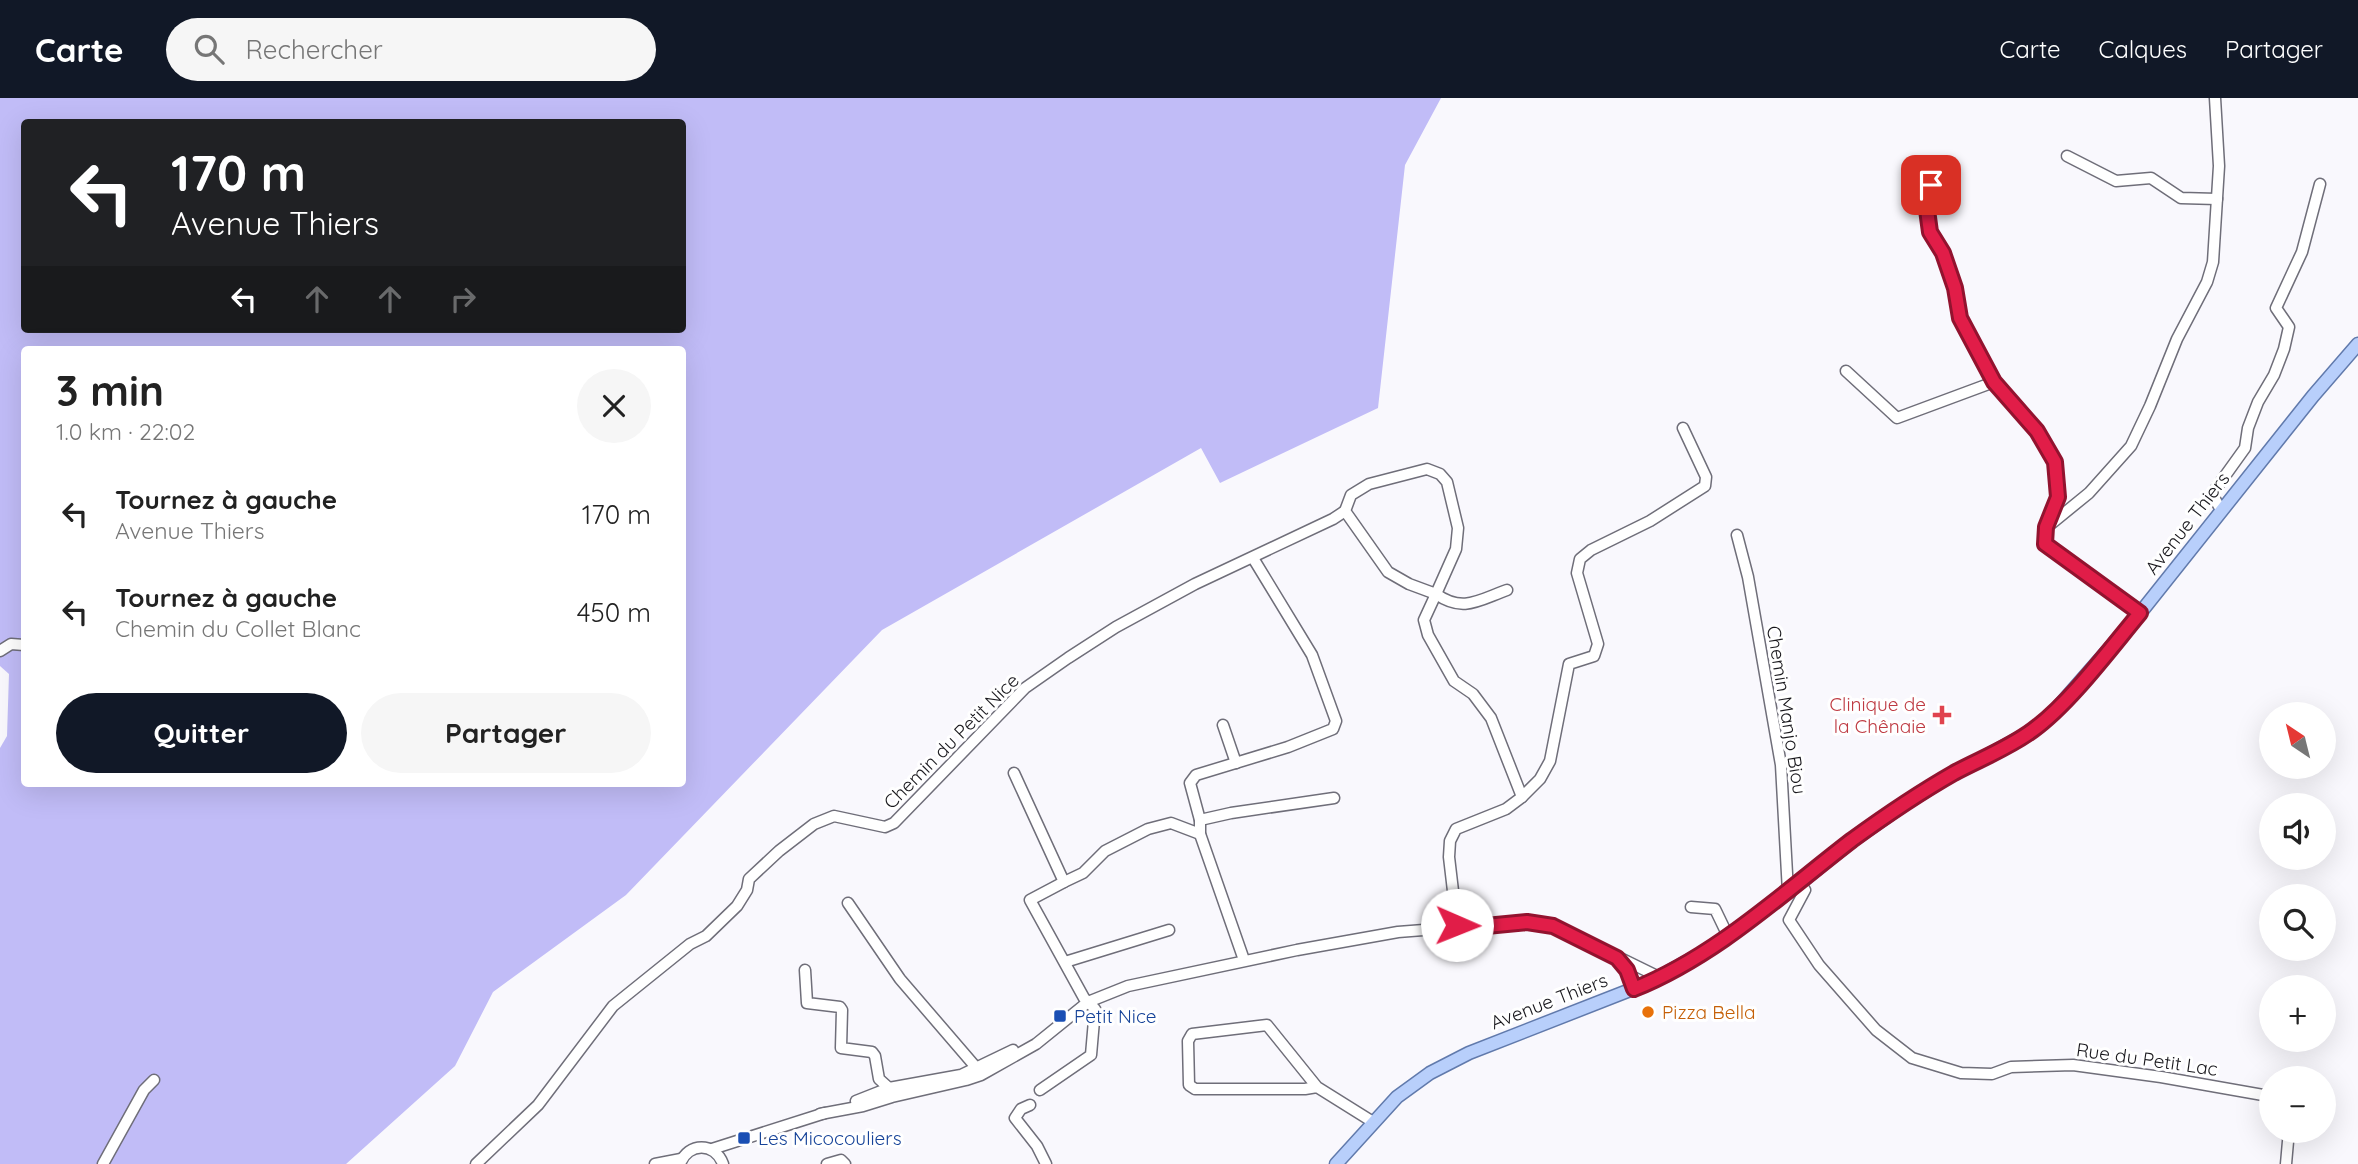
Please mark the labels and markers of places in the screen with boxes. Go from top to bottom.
pin [1901,155,1961,215]
place label: Clinique de la Chênaie [1830,692,1926,738]
marker: Clinique de la Chênaie [1932,705,1952,725]
place label: Pizza Bella [1662,1000,1756,1024]
place label: Petit Nice [1074,1004,1156,1028]
marker: Pizza Bella [1640,1004,1656,1020]
marker: Petit Nice [1052,1008,1068,1024]
place label: Les Micocouliers [758,1126,902,1150]
marker: Les Micocouliers [736,1130,752,1146]

